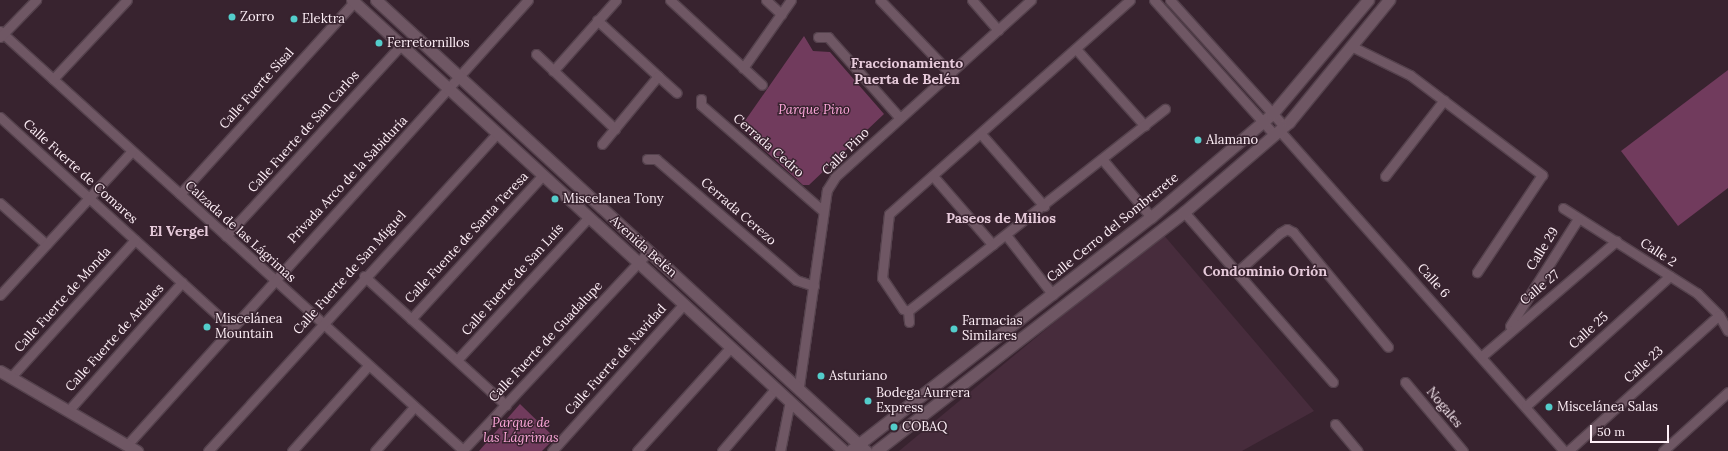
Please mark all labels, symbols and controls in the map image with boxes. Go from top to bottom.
place label: Zorro [240,9,274,25]
place label: Elektra [302,11,345,27]
marker: Zorro [227,12,237,22]
marker: Elektra [289,14,299,24]
place label: Ferretornillos [387,35,470,51]
marker: Ferretornillos [374,38,384,48]
street label: Calle Fuerte Sisal [217,45,297,133]
district label: Fraccionamiento Puerta de Belén [851,55,963,88]
street label: Calle Fuerte de San Carlos [245,68,363,196]
park label: Parque Pino [778,102,850,118]
street label: Cerrada Cedro [729,111,807,181]
street label: Privada Arco de la Sabiduría [285,113,411,247]
street label: Calle Fuerte de Comares [20,117,140,227]
street label: Calle Pino [819,125,873,179]
place label: Alamano [1206,132,1258,148]
marker: Alamano [1193,135,1203,145]
street label: Calle Fuente de Santa Teresa [402,169,532,307]
street label: Calle Cerro del Sombrerete [1044,170,1182,286]
street label: Cerrada Cerezo [697,175,779,249]
street label: Calzada de las Lágrimas [181,178,299,286]
place label: Miscelanea Tony [563,191,664,207]
marker: Miscelanea Tony [550,194,560,204]
street label: Calle Fuerte de San Miguel [290,208,410,338]
district label: Paseos de Milios [946,210,1056,226]
street label: Avenida Belén [606,213,680,281]
street label: Calle Fuerte de San Luís [459,221,567,339]
district label: El Vergel [149,223,209,239]
street label: Calle 29 [1524,225,1562,273]
street label: Calle 2 [1637,235,1679,271]
street label: Calle Fuerte de Monda [12,244,114,356]
street label: Calle 6 [1414,261,1452,301]
district label: Condominio Orión [1203,263,1327,279]
street label: Calle 27 [1517,267,1563,309]
street label: Calle Fuerte de Guadalupe [486,278,606,406]
street label: Calle Fuerte de Ardales [63,281,167,395]
street label: Calle Fuerte de Navidad [562,301,670,419]
street label: Calle 25 [1566,309,1612,353]
place label: Miscelánea Mountain [215,312,282,343]
place label: Farmacias Similares [962,314,1023,345]
marker: Miscelánea Mountain [202,322,212,332]
marker: Farmacias Similares [949,324,959,334]
street label: Calle 23 [1621,343,1667,387]
place label: Asturiano [829,368,887,384]
marker: Asturiano [816,371,826,381]
street label: Nogales [1423,385,1465,431]
place label: Bodega Aurrera Express [876,386,970,417]
marker: Bodega Aurrera Express [863,396,873,406]
place label: Miscelánea Salas [1557,399,1658,415]
marker: Miscelánea Salas [1544,402,1554,412]
park label: Parque de las Lágrimas [483,416,559,447]
scale bar [1592,417,1671,443]
place label: COBAQ [902,419,947,435]
marker: COBAQ [889,422,899,432]
text: 50 m [1597,424,1625,439]

